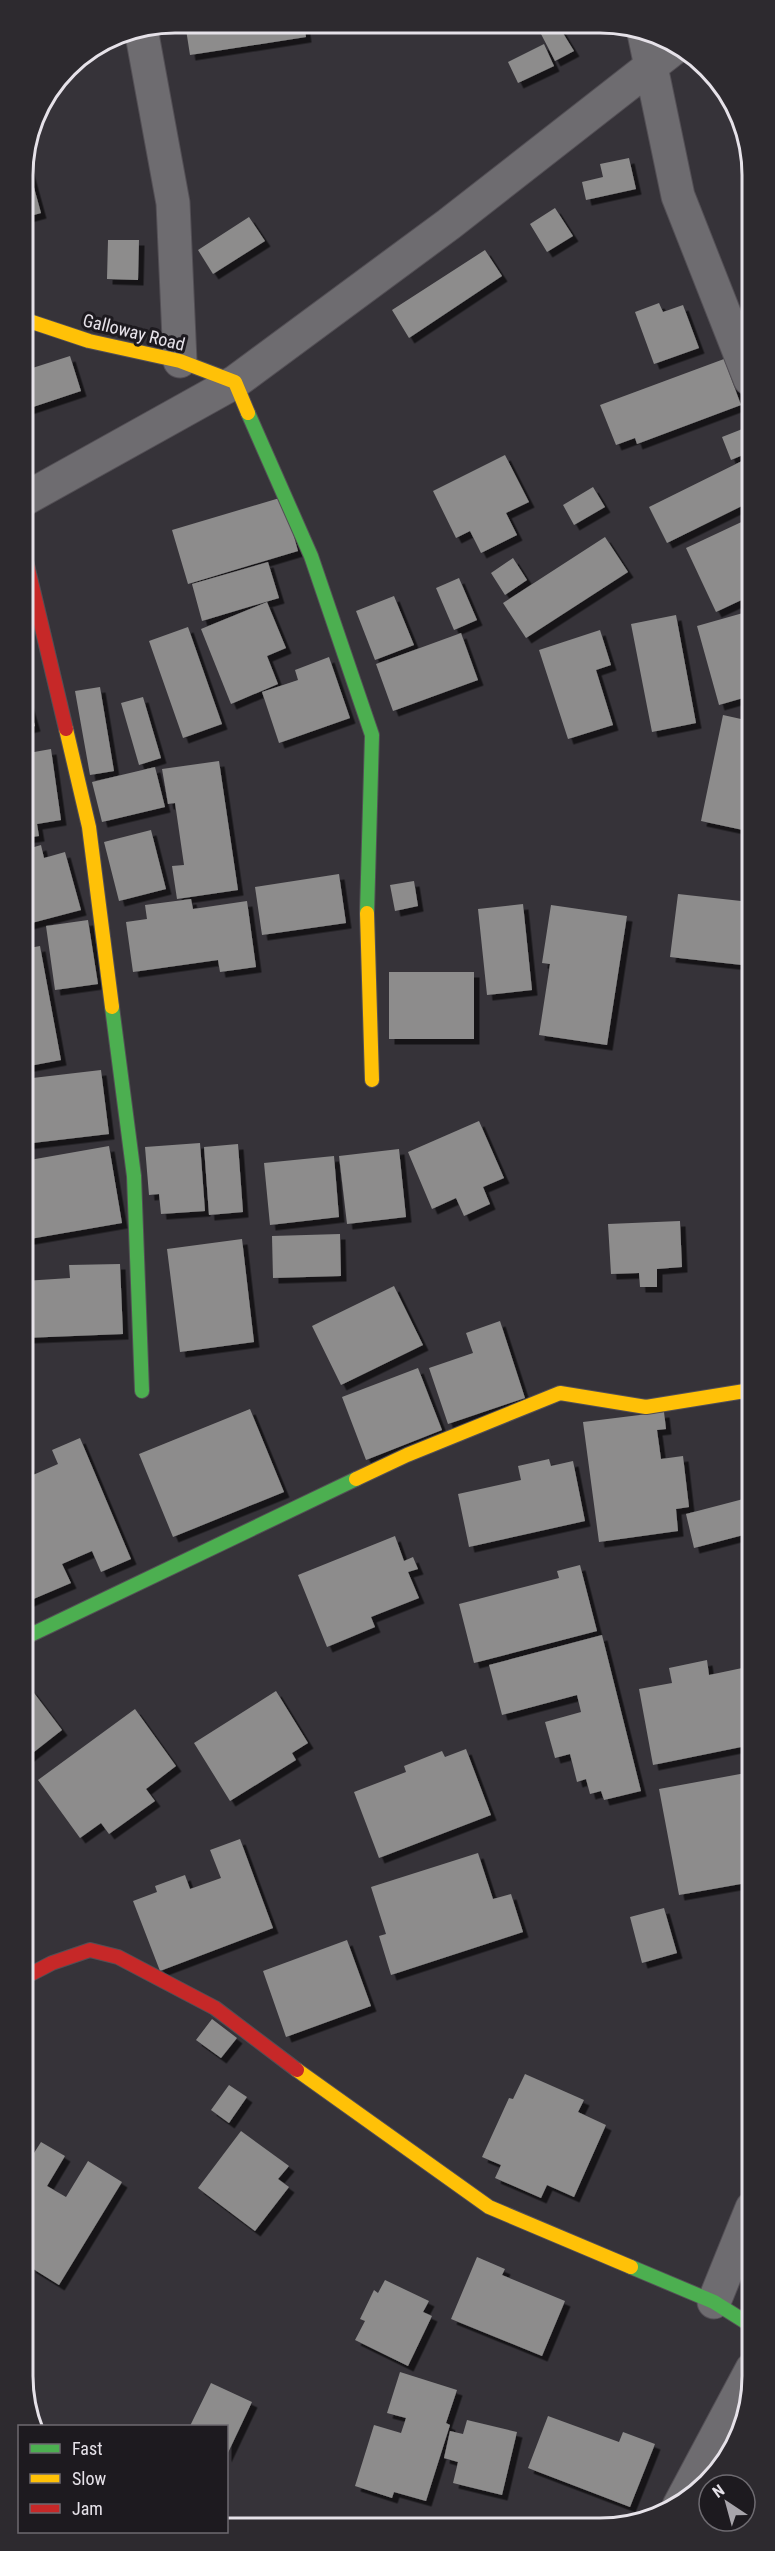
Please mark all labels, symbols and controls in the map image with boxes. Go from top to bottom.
street label: Galloway Road [81,309,187,355]
legend [18,2425,228,2533]
text: Fast [72,2438,103,2459]
text: Slow [72,2468,107,2489]
north arrow [697,2473,757,2533]
text: N [709,2481,728,2502]
text: Jam [72,2498,103,2519]

